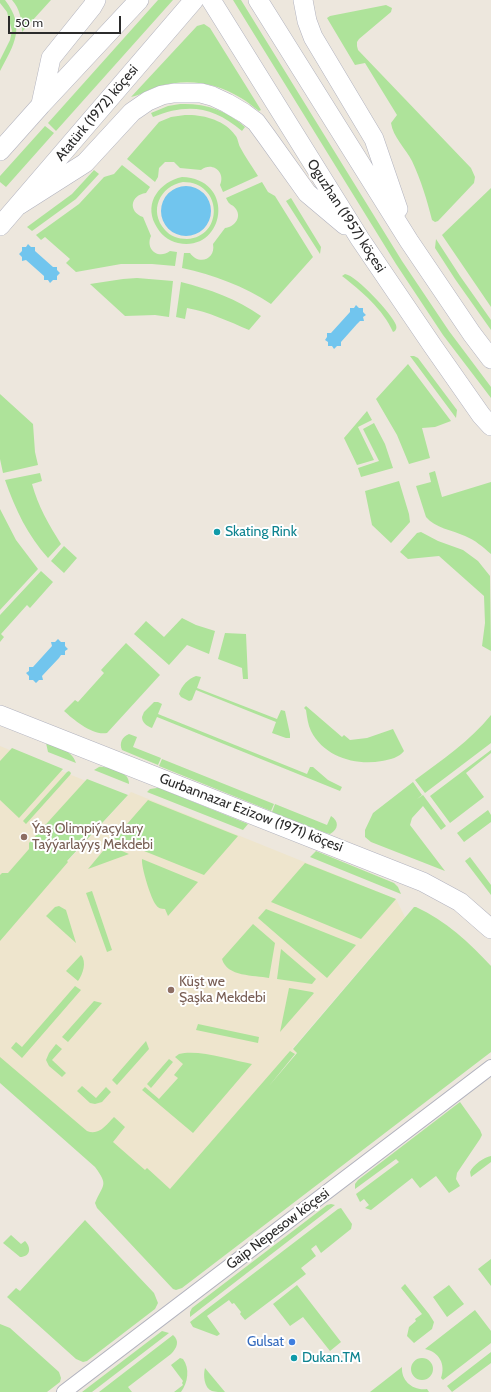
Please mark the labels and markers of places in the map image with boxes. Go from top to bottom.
place label: Skating Rink [225,524,297,540]
marker: Skating Rink [212,527,222,537]
place label: Ýaş Olimpiýaçylary Taýýarlaýyş Mekdebi [32,821,153,854]
marker: Ýaş Olimpiýaçylary Taýýarlaýyş Mekdebi [19,832,29,842]
place label: Küşt we Şaşka Mekdebi [179,974,266,1006]
marker: Küşt we Şaşka Mekdebi [166,985,176,995]
place label: Gulsat [247,1334,284,1350]
marker: Gulsat [287,1337,297,1347]
place label: Dukan.TM [302,1350,361,1366]
marker: Dukan.TM [289,1353,299,1363]

